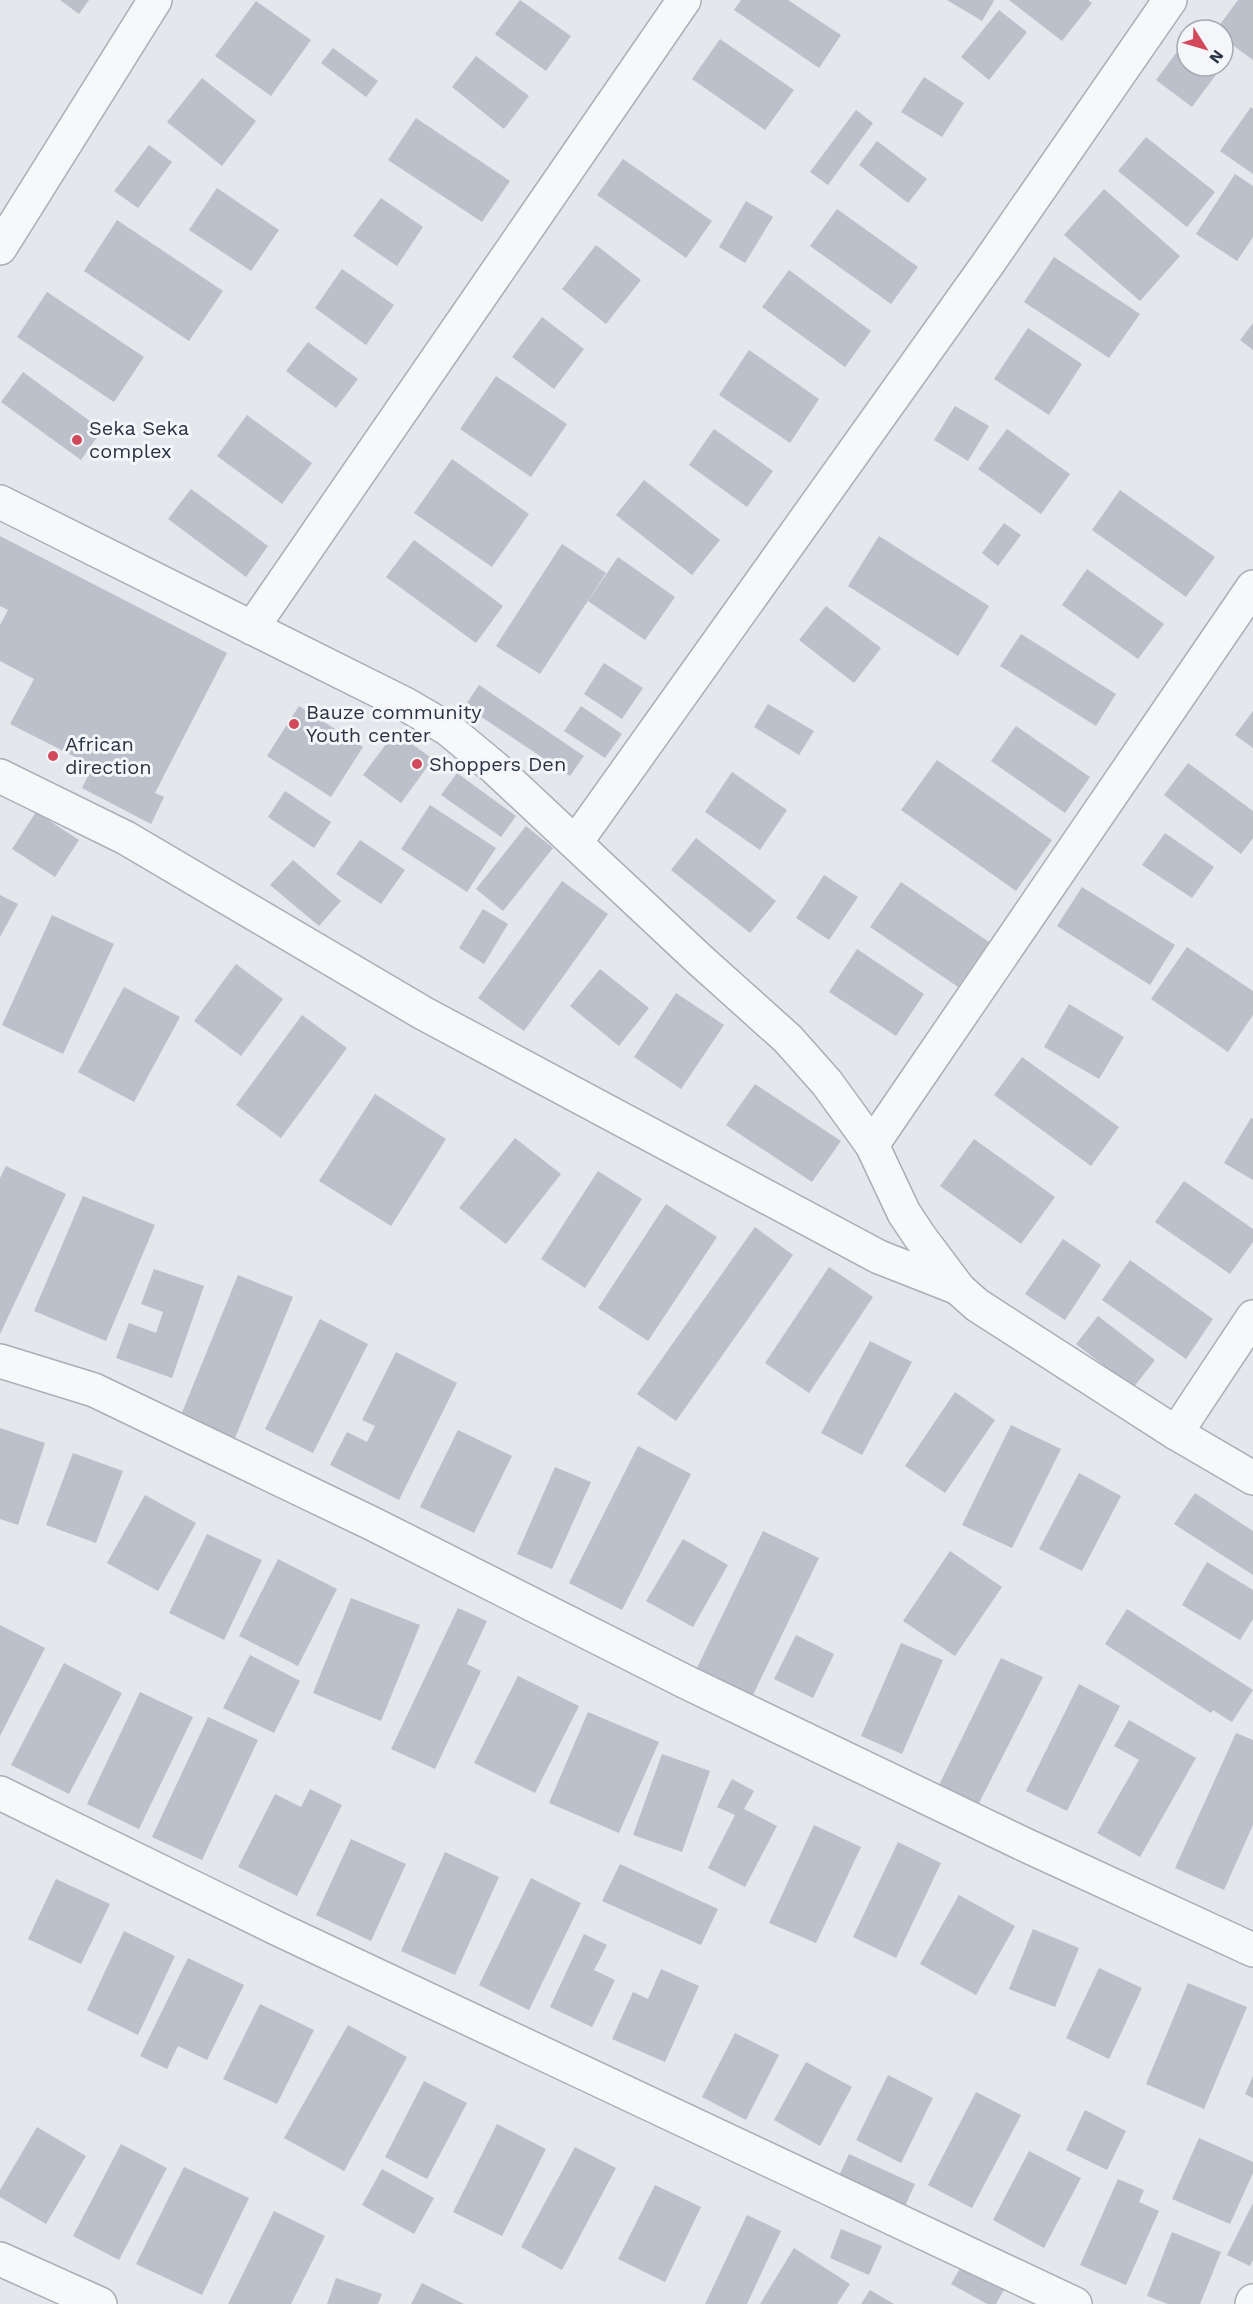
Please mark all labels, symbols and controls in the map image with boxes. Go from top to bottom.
north arrow [1175,18,1235,78]
text: N [1205,46,1228,67]
place label: Seka Seka complex [89,416,189,463]
marker: Seka Seka complex [70,433,84,447]
place label: Bauze community Youth center [306,700,482,747]
marker: Bauze community Youth center [287,717,301,731]
place label: African direction [65,732,152,779]
marker: African direction [46,749,60,763]
place label: Shoppers Den [429,752,566,776]
marker: Shoppers Den [410,757,424,771]

